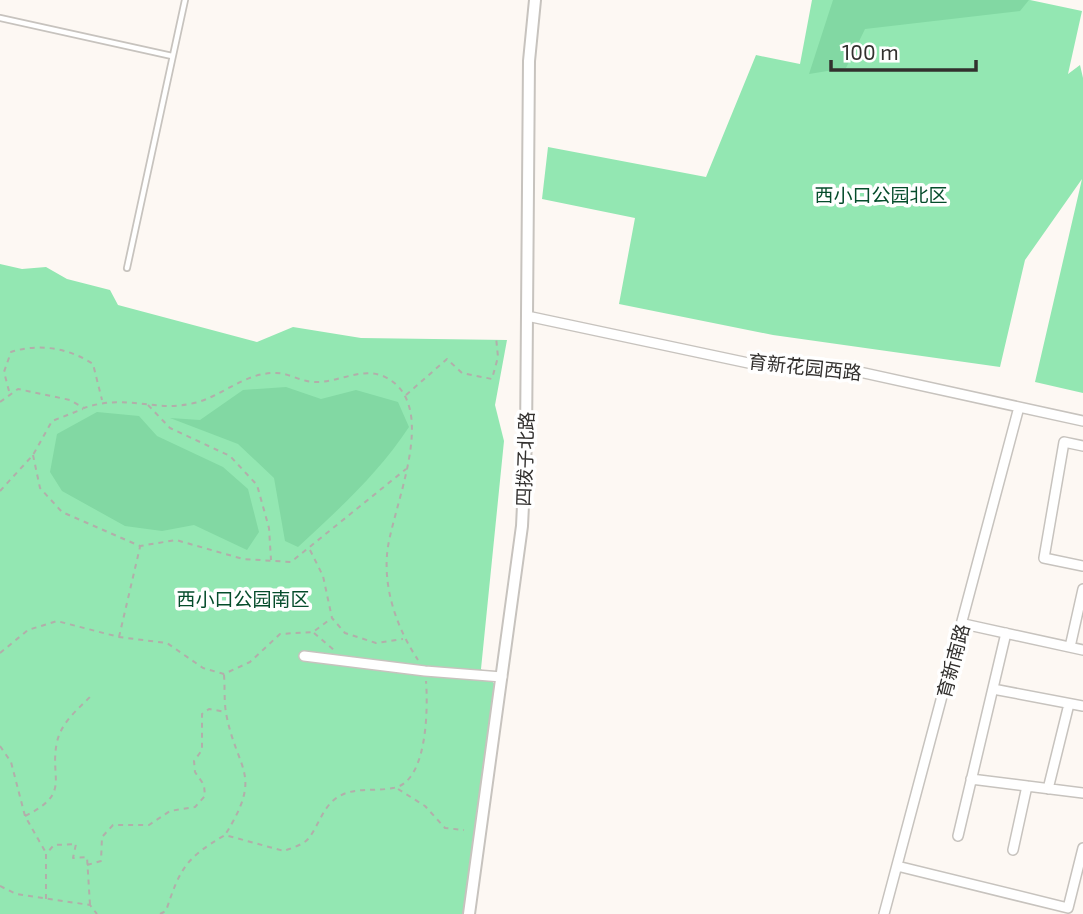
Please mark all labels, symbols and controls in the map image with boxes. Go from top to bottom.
scale bar [831,28,976,72]
text: 100 m [842,39,899,64]
park label: 西小口公园北区 [814,183,948,206]
street label: 育新花园西路 [747,349,863,384]
street label: 四拨子北路 [511,411,538,507]
park label: 西小口公园南区 [176,587,310,610]
street label: 育新南路 [932,621,973,701]

